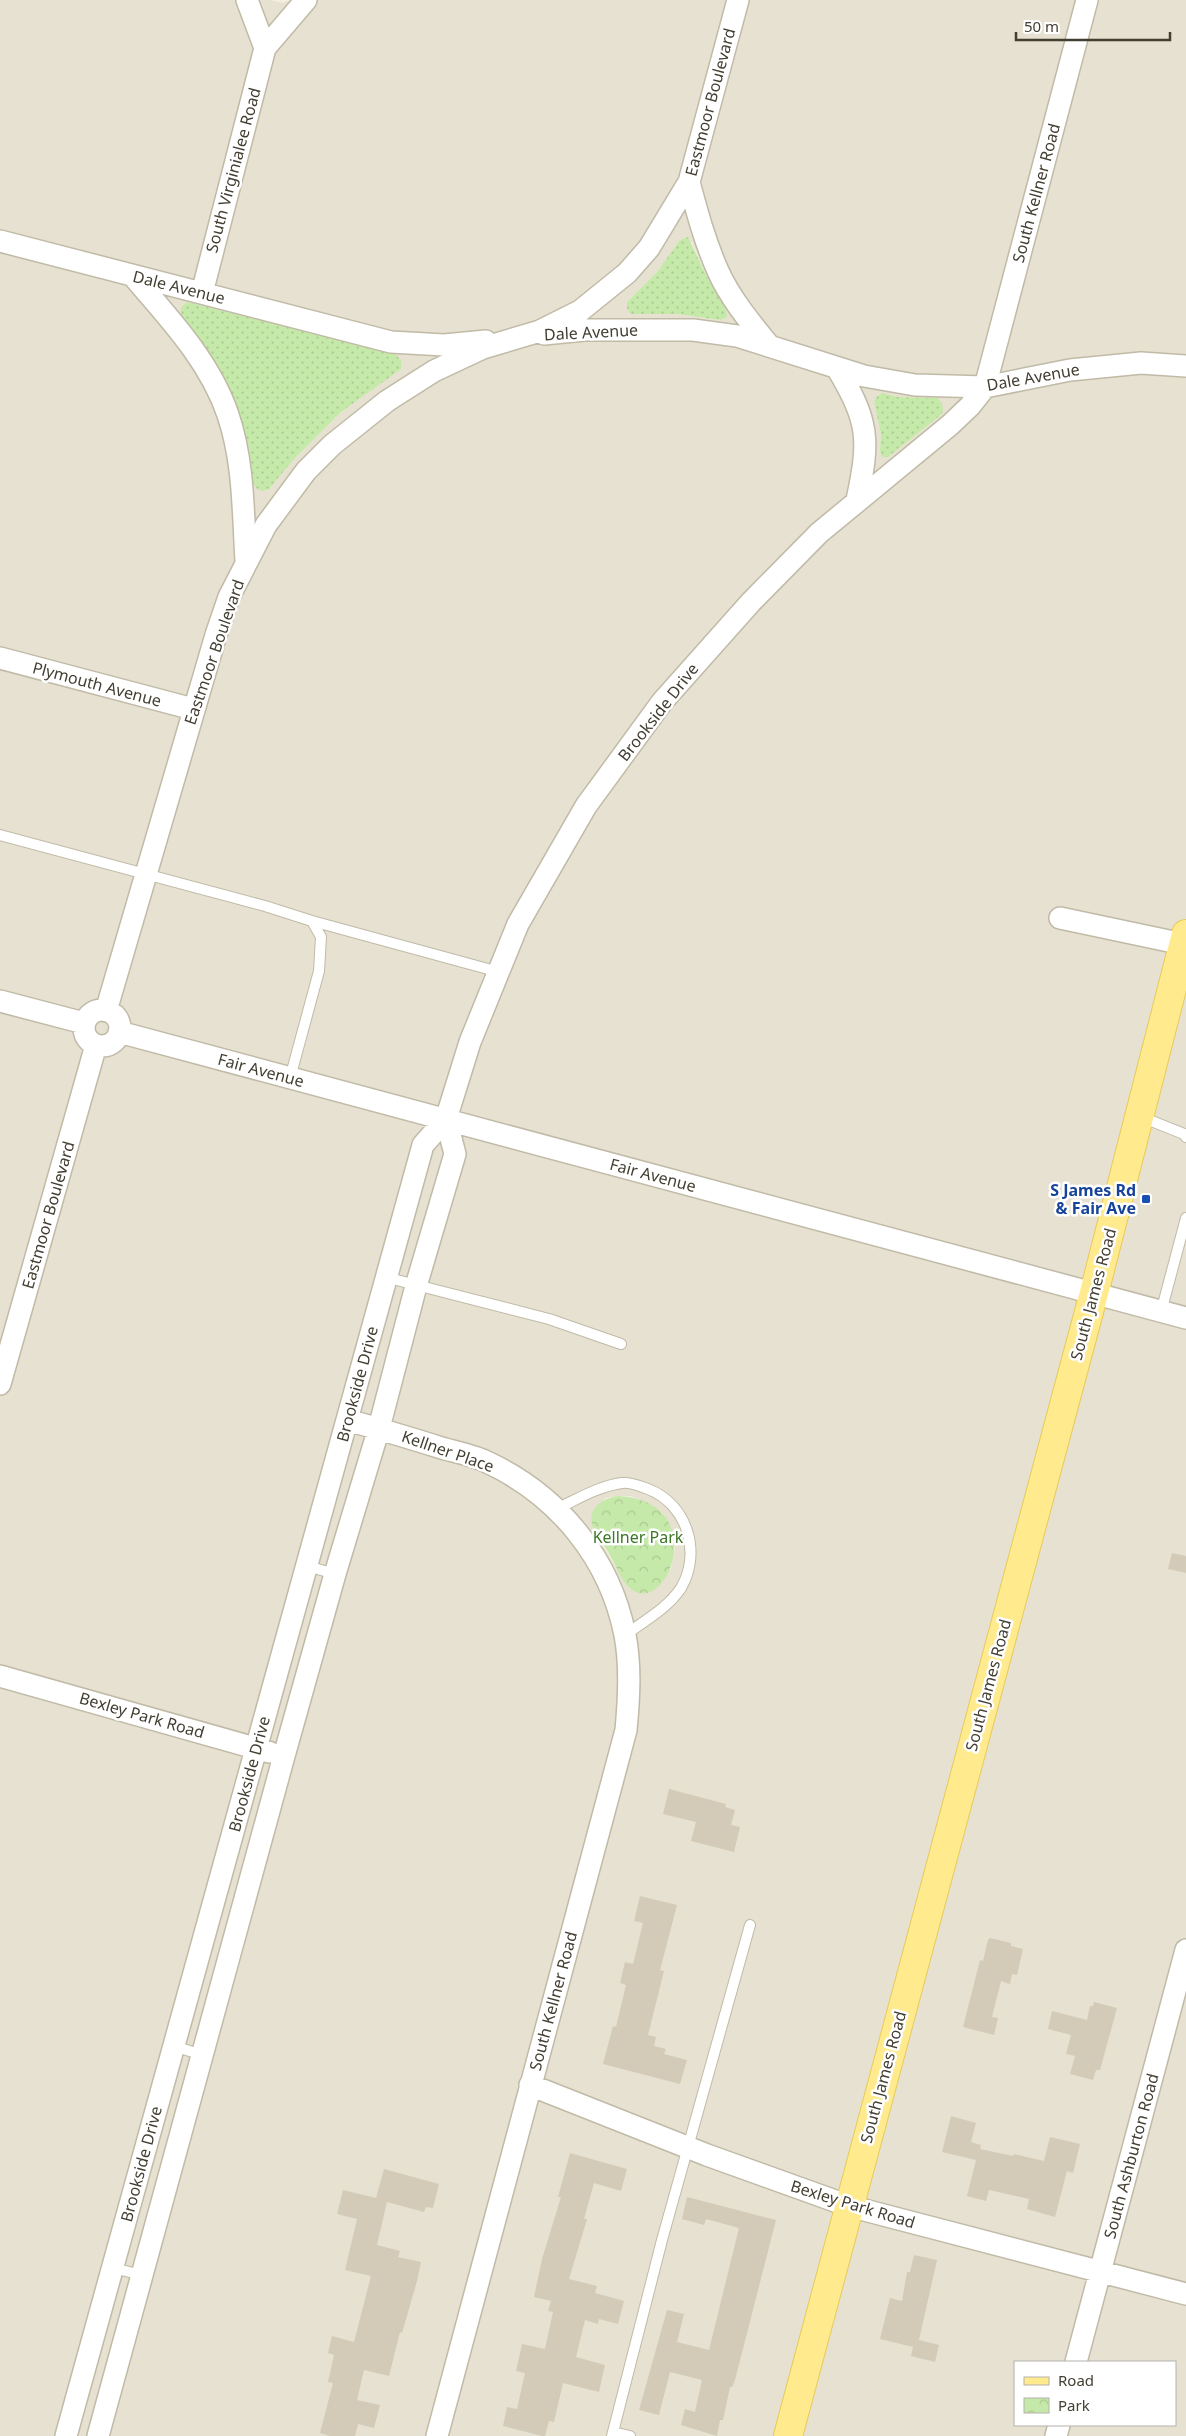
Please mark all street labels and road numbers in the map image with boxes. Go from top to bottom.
street label: Eastmoor Boulevard [680,26,740,178]
street label: South Virginialee Road [200,85,266,255]
street label: South Kellner Road [1007,121,1065,265]
street label: Dale Avenue [131,265,227,309]
street label: Dale Avenue [543,319,639,345]
street label: Dale Avenue [985,358,1081,396]
street label: Eastmoor Boulevard [179,576,249,728]
street label: Plymouth Avenue [30,656,164,712]
street label: Brookside Drive [613,658,703,766]
street label: Fair Avenue [215,1048,307,1092]
street label: Eastmoor Boulevard [16,1139,80,1291]
street label: Fair Avenue [607,1153,699,1197]
street label: South James Road [1065,1226,1121,1362]
street label: Brookside Drive [331,1324,383,1444]
street label: Kellner Place [399,1425,497,1477]
street label: South James Road [960,1617,1016,1753]
street label: Bexley Park Road [77,1687,207,1743]
street label: Brookside Drive [223,1714,275,1834]
street label: South Kellner Road [524,1929,582,2073]
street label: South James Road [855,2009,911,2145]
street label: South Ashburton Road [1098,2071,1164,2241]
street label: Brookside Drive [115,2104,167,2224]
street label: Bexley Park Road [788,2175,918,2233]

